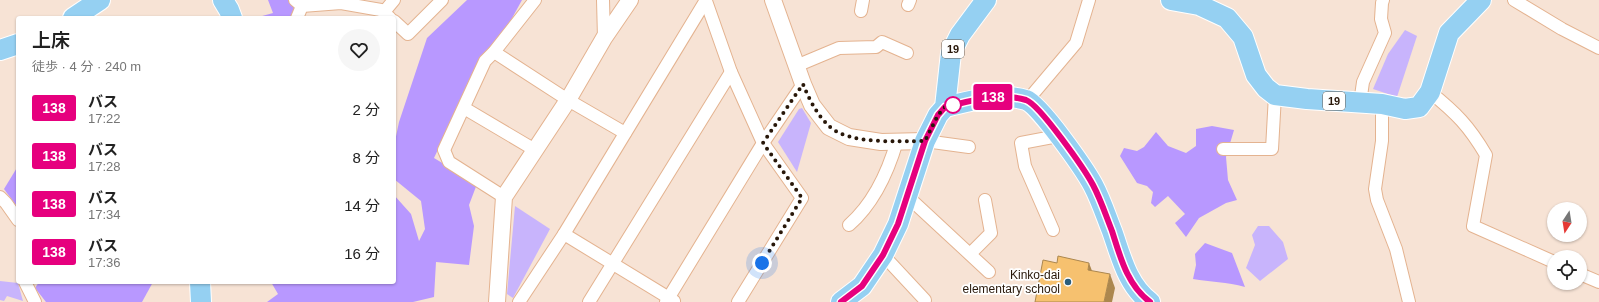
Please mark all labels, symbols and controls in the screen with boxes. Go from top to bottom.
button: heart [338,29,380,71]
text: 上床 [32,30,70,51]
road number: 19 [942,40,964,58]
text: 徒歩 · 4 分 · 240 m [32,59,141,74]
line badge: 138 [970,84,1016,110]
text: 138 [981,89,1005,105]
road number: 19 [1323,92,1345,110]
text: バス [88,93,118,110]
unlabelled marker [944,96,962,114]
text: 138 [42,100,66,116]
text: 2 分 [352,101,380,118]
text: 17:22 [88,111,121,126]
text: バス [88,141,118,158]
text: 138 [42,148,66,164]
text: 8 分 [352,149,380,166]
text: 17:28 [88,159,121,174]
text: バス [88,189,118,206]
text: 138 [42,196,66,212]
text: 14 分 [344,197,380,214]
north arrow [1547,202,1587,242]
map controls [1547,202,1587,290]
text: 17:34 [88,207,121,222]
text: バス [88,237,118,254]
text: 138 [42,244,66,260]
text: 16 分 [344,245,380,262]
button: locate [1547,250,1587,290]
your location [752,253,772,273]
text: 17:36 [88,255,121,270]
place label: Kinko-dai elementary school [963,268,1060,296]
marker: Kinko-dai elementary school [1063,277,1073,287]

